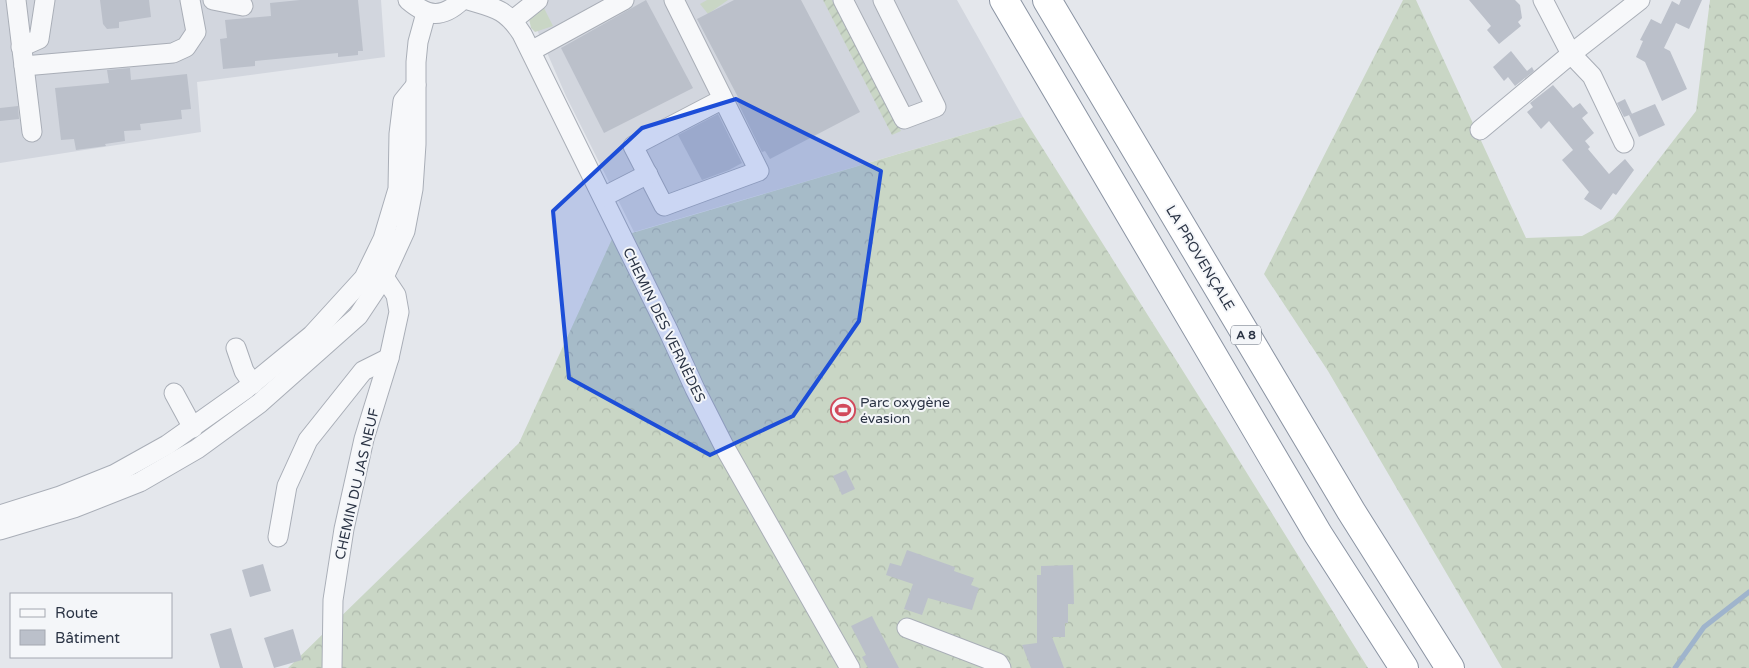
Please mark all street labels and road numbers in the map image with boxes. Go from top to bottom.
street label: LA PROVENÇALE [1162,202,1238,314]
street label: CHEMIN DES VERNÈDES [619,245,709,406]
road number: A 8 [1231,326,1261,344]
street label: CHEMIN DU JAS NEUF [331,406,383,561]

